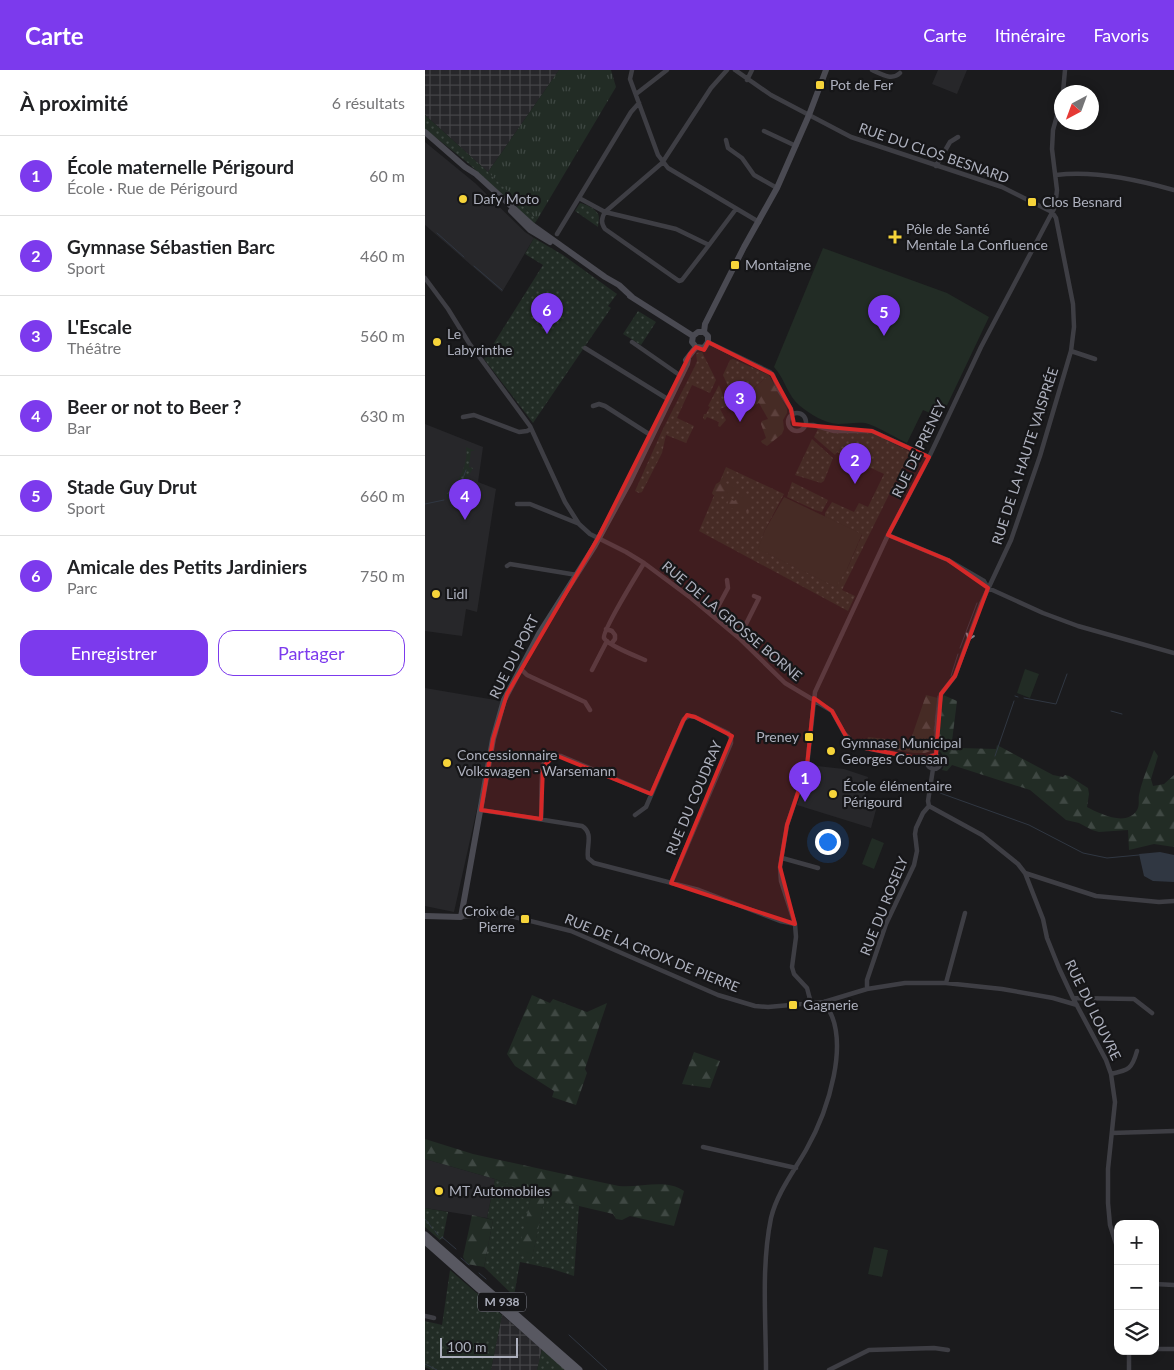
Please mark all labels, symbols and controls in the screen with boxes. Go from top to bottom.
text: Carte [25,21,84,50]
text: Carte [923,24,967,46]
text: Itinéraire [995,24,1065,46]
text: Favoris [1093,24,1149,46]
place label: Pot de Fer [830,76,893,93]
marker: Pot de Fer [814,79,826,91]
north arrow [1054,85,1099,130]
text: À proximité [20,90,128,115]
text: 6 résultats [332,93,405,112]
street label: RUE DU CLOS BESNARD [857,119,1012,186]
text: École maternelle Périgourd [67,155,294,178]
text: 1 [31,166,41,185]
text: 60 m [369,166,405,185]
text: École · Rue de Périgourd [67,178,238,197]
place label: Dafy Moto [473,190,539,207]
marker: Dafy Moto [457,193,469,205]
place label: Clos Besnard [1042,193,1122,210]
marker: Clos Besnard [1026,196,1038,208]
place label: Pôle de Santé Mentale La Confluence [906,220,1048,253]
marker: Pôle de Santé Mentale La Confluence [888,230,902,244]
text: Gymnase Sébastien Barc [67,235,275,258]
text: 2 [31,246,41,265]
text: 460 m [360,246,405,265]
place label: Montaigne [745,256,811,273]
text: Sport [67,258,105,277]
marker: Montaigne [729,259,741,271]
pin: 6 [531,293,563,334]
pin: 5 [868,295,900,336]
text: L'Escale [67,315,132,338]
place label: Le Labyrinthe [447,325,512,358]
text: 3 [31,326,41,345]
text: 560 m [360,326,405,345]
marker: Le Labyrinthe [431,336,443,348]
text: Théâtre [67,338,121,357]
street label: RUE DE LA HAUTE VAISPRÉE [988,365,1061,547]
pin: 3 [724,381,756,422]
text: Beer or not to Beer ? [67,395,242,418]
street label: RUE DE PRENEY [888,397,949,500]
text: 4 [31,406,41,425]
text: 630 m [360,406,405,425]
text: Bar [67,418,91,437]
pin: 2 [839,443,871,484]
text: Stade Guy Drut [67,475,197,498]
pin: 4 [449,479,481,520]
text: 5 [31,486,41,505]
text: 660 m [360,486,405,505]
text: Sport [67,498,105,517]
text: Amicale des Petits Jardiniers [67,555,307,578]
street label: RUE DE LA GROSSE BORNE [659,557,806,684]
text: 6 [31,566,41,585]
text: 750 m [360,566,405,585]
text: Parc [67,578,97,597]
place label: Lidl [446,585,468,602]
marker: Lidl [430,588,442,600]
street label: RUE DU PORT [485,611,542,701]
one-way arrow [966,625,975,640]
button: Enregistrer [20,630,208,676]
button: Partager [218,630,405,676]
place label: Preney [756,728,800,745]
marker: Preney [803,731,815,743]
place label: Gymnase Municipal Georges Coussan [841,734,962,767]
street label: RUE DU COUDRAY [662,738,725,858]
marker: Gymnase Municipal Georges Coussan [825,745,837,757]
place label: Concessionnaire Volkswagen - Warsemann [457,746,616,779]
marker: Concessionnaire Volkswagen - Warsemann [441,757,453,769]
pin: 1 [789,761,821,802]
place label: École élémentaire Périgourd [843,777,952,810]
marker: École élémentaire Périgourd [827,788,839,800]
your location [815,829,841,855]
street label: RUE DU ROSELY [856,854,911,958]
place label: Croix de Pierre [464,902,515,935]
street label: RUE DE LA CROIX DE PIERRE [562,910,742,995]
marker: Croix de Pierre [519,913,531,925]
street label: RUE DU LOUVRE [1062,957,1125,1063]
place label: Gagnerie [803,996,858,1013]
marker: Gagnerie [787,999,799,1011]
place label: MT Automobiles [449,1182,550,1199]
marker: MT Automobiles [433,1185,445,1197]
map controls [1114,1220,1159,1355]
button: + [1114,1220,1159,1265]
button: − [1114,1265,1159,1310]
road number: M 938 [478,1292,526,1312]
button: layers [1114,1310,1159,1355]
scale bar [440,1335,517,1358]
text: 100 m [447,1338,486,1355]

